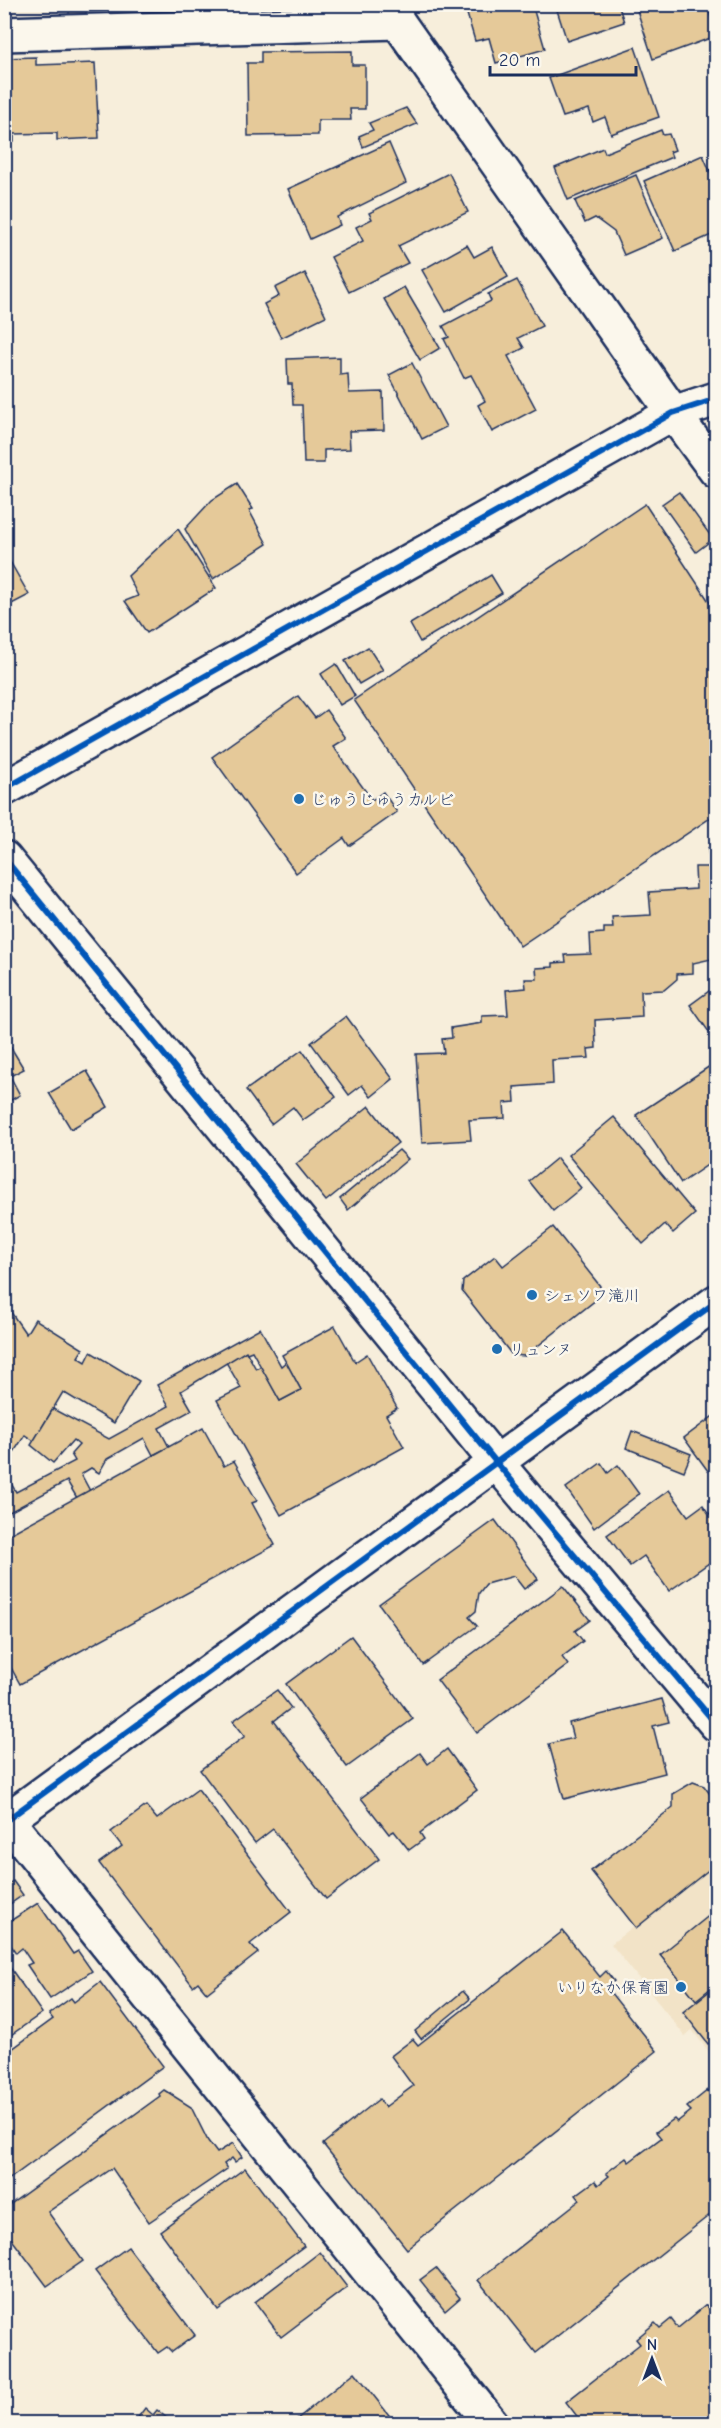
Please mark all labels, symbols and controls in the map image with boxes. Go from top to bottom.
scale bar [490,39,636,77]
text: 20 m [499,50,540,71]
place label: じゅうじゅうカルビ [311,791,454,809]
marker: じゅうじゅうカルビ [292,792,306,806]
place label: シェソワ滝川 [544,1287,640,1305]
marker: シェソワ滝川 [525,1288,539,1302]
place label: リュンヌ [509,1341,572,1359]
marker: リュンヌ [490,1342,504,1356]
place label: いりなか保育園 [557,1979,669,1997]
marker: いりなか保育園 [674,1980,688,1994]
north arrow [622,2329,682,2389]
text: N [647,2336,657,2354]

